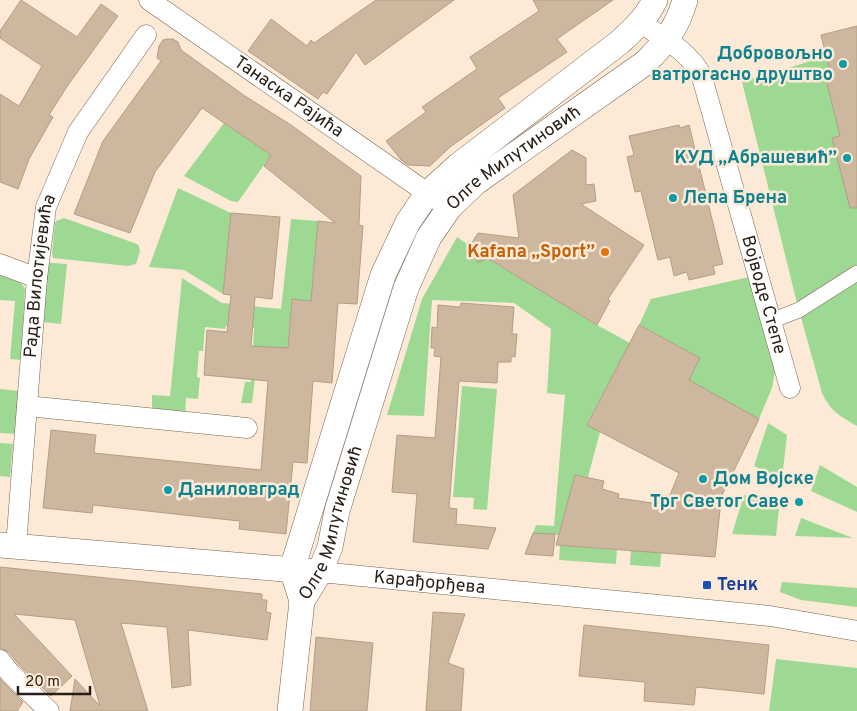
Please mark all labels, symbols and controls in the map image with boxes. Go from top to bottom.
place label: Добровољно ватрогасно друштво [651,43,833,87]
street label: Танаска Рајића [229,51,348,143]
marker: Добровољно ватрогасно друштво [837,58,849,70]
street label: Олге Милутиновић [442,100,585,216]
place label: КУД „Абрашевић” [675,147,837,170]
marker: КУД „Абрашевић” [841,152,853,164]
place label: Лепа Брена [683,187,787,210]
street label: Рада Вилотијевића [19,191,62,359]
marker: Лепа Брена [667,192,679,204]
street label: Војводе Степе [736,233,791,357]
place label: Kafana „Sport” [467,241,595,264]
marker: Kafana „Sport” [599,246,611,258]
street label: Олге Милутиновић [294,443,368,604]
place label: Дом Војске [713,468,814,491]
marker: Дом Војске [697,473,709,485]
place label: Даниловград [178,479,300,502]
marker: Даниловград [162,484,174,496]
place label: Трг Светог Саве [650,491,789,514]
marker: Трг Светог Саве [793,496,805,508]
street label: Карађорђева [373,566,486,600]
place label: Тенк [717,574,759,597]
marker: Тенк [701,579,713,591]
scale bar [18,664,90,696]
text: 20 m [25,673,60,692]

